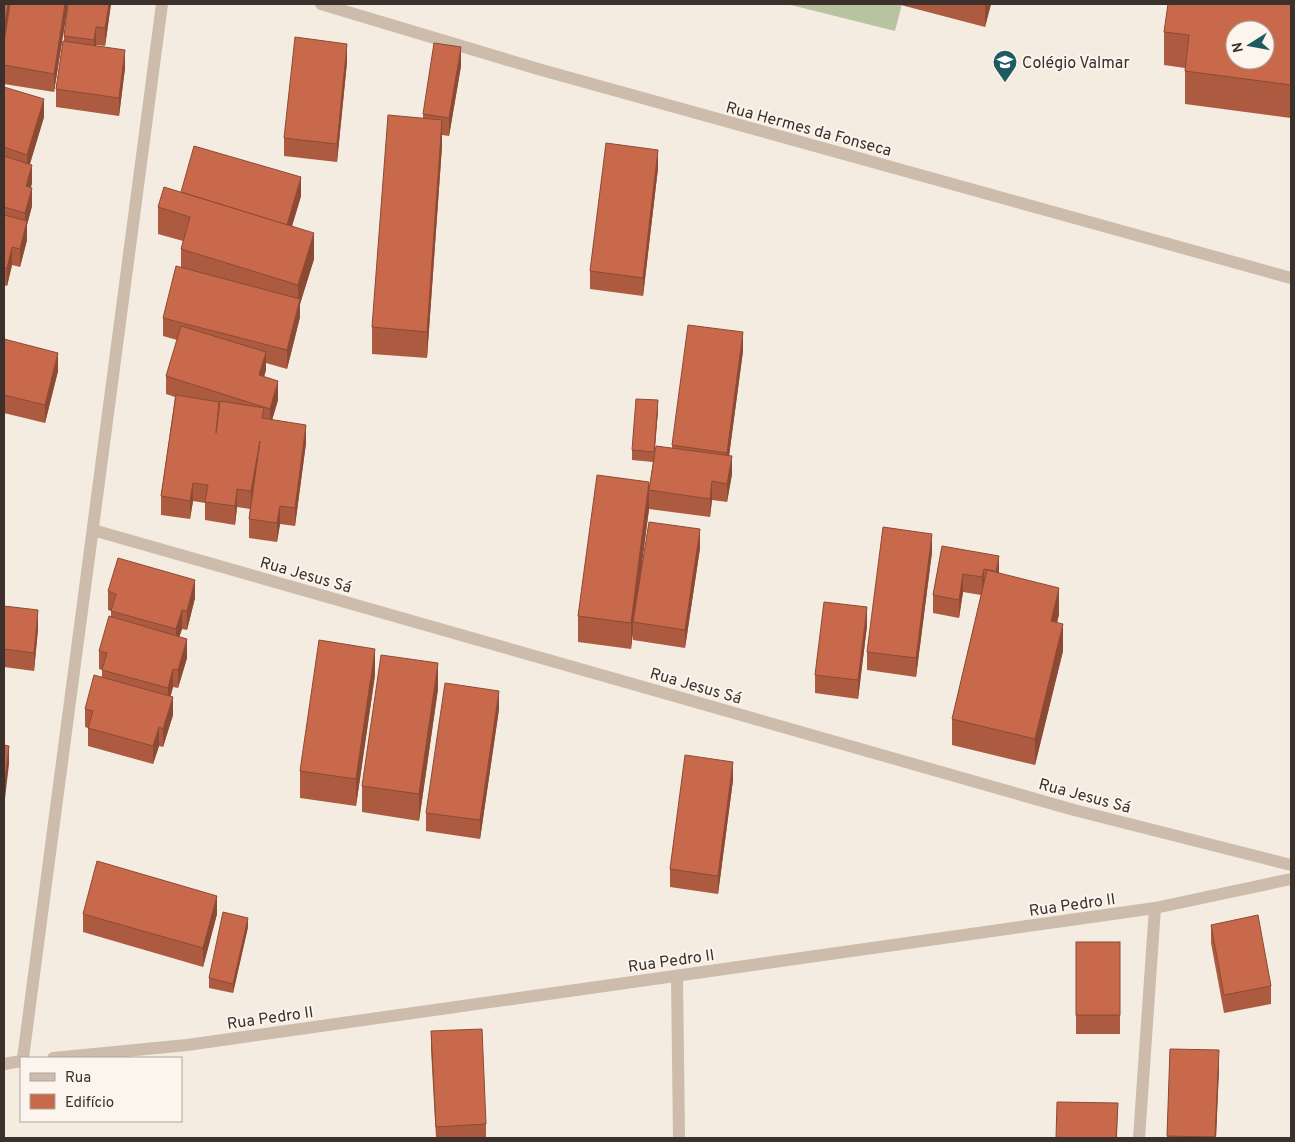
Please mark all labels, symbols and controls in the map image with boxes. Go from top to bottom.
north arrow [1225,20,1275,70]
text: N [1229,41,1248,54]
school or university icon: Colégio Valmar [992,49,1018,83]
place label: Colégio Valmar [1022,54,1130,74]
street label: Rua Hermes da Fonseca [724,98,893,162]
street label: Rua Jesus Sá [257,553,354,599]
street label: Rua Jesus Sá [647,664,744,710]
street label: Rua Jesus Sá [1036,775,1133,819]
street label: Rua Pedro II [1028,890,1117,922]
street label: Rua Pedro II [627,946,716,978]
street label: Rua Pedro II [226,1003,315,1035]
legend [20,1057,182,1122]
text: Rua [65,1069,91,1088]
text: Edifício [65,1094,114,1113]

